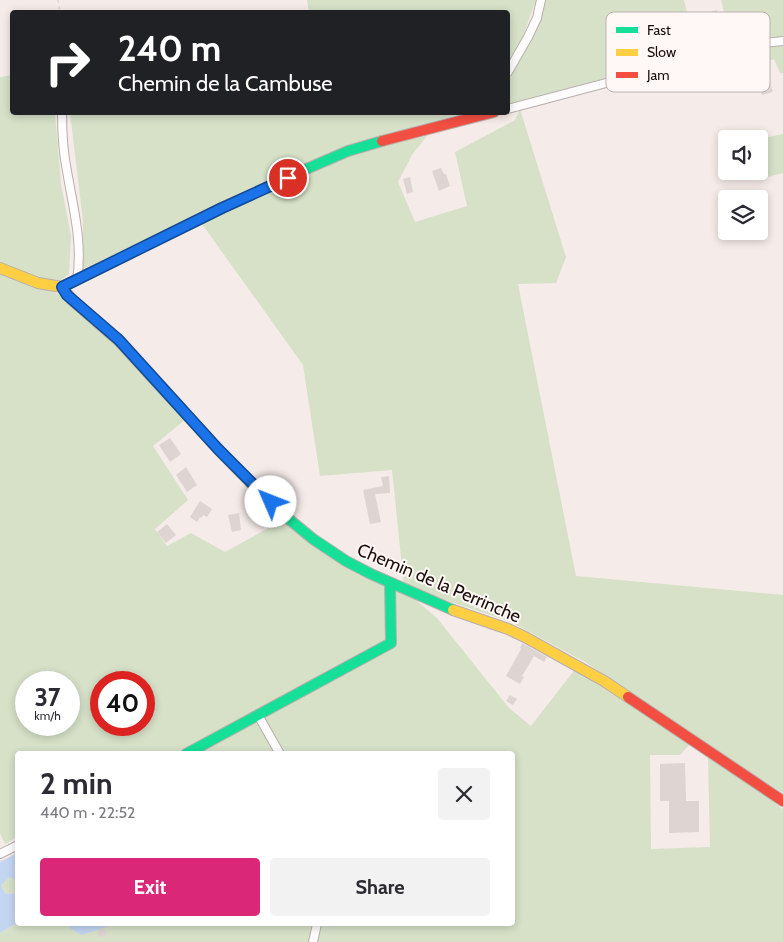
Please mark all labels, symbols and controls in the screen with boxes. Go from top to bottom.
legend [606,12,770,92]
text: Fast [647,21,671,39]
text: 240 m [118,27,221,70]
icon: right [35,30,100,95]
text: Slow [647,43,676,61]
text: Jam [646,66,669,84]
text: Chemin de la Cambuse [118,70,333,97]
map controls [718,130,768,240]
button: sound [718,130,768,180]
pin [267,157,309,199]
icon: arrive [274,164,302,192]
button: layers [718,190,768,240]
position arrow [244,475,296,527]
street label: Chemin de la Perrinche [354,539,524,627]
speed limit sign: 40 [90,671,155,736]
text: 37 [34,682,61,712]
text: km/h [34,708,61,723]
text: 2 min [40,765,112,802]
button: close [438,768,490,820]
text: 440 m · 22:52 [40,803,135,822]
button: Exit [40,858,260,916]
button: Share [270,858,490,916]

